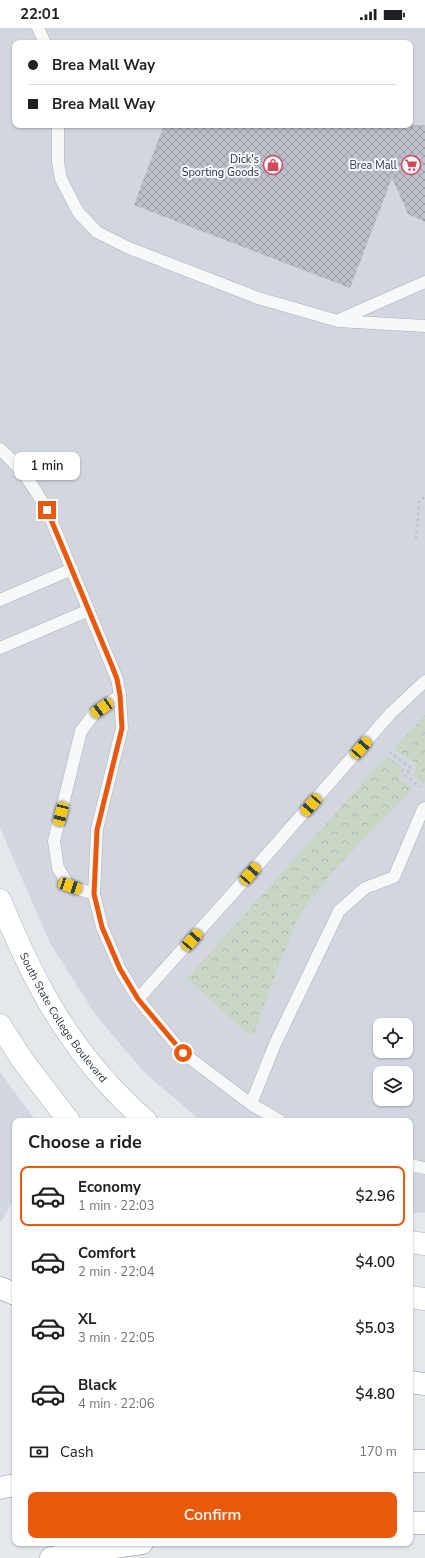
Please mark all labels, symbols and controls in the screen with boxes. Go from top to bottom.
text: 22:01 [20,4,60,24]
text: Brea Mall Way [52,55,155,75]
text: Brea Mall Way [52,94,155,114]
place label: Dick's Sporting Goods [182,152,259,180]
shop icon: Dick's Sporting Goods [262,154,284,176]
supermarket icon: Brea Mall [400,154,422,176]
place label: Brea Mall [349,158,398,173]
callout: 1 min [14,452,80,480]
text: 1 min [30,457,64,475]
route end [38,501,56,519]
car [89,696,115,720]
car [349,735,373,761]
car [299,792,323,818]
car [52,801,70,827]
car [238,861,262,887]
car [57,876,83,896]
car [180,927,204,953]
street label: South State College Boulevard [16,950,111,1085]
map controls [373,1018,413,1106]
button: locate [373,1018,413,1058]
route start [174,1044,192,1062]
button: layers [373,1066,413,1106]
text: Choose a ride [28,1130,142,1154]
text: Economy [78,1177,141,1197]
icon: car [30,1178,66,1214]
text: $2.96 [355,1186,395,1206]
text: 1 min · 22:03 [78,1197,154,1215]
text: Comfort [78,1243,135,1263]
icon: car [30,1244,66,1280]
text: $4.00 [355,1252,395,1272]
text: 2 min · 22:04 [78,1263,154,1281]
text: XL [78,1309,97,1329]
icon: car [30,1310,66,1346]
text: $5.03 [355,1318,395,1338]
text: 3 min · 22:05 [78,1329,154,1347]
text: Black [78,1375,116,1395]
icon: car [30,1376,66,1412]
text: $4.80 [355,1384,395,1404]
text: 4 min · 22:06 [78,1395,154,1413]
icon: cash [28,1441,50,1463]
text: Cash [60,1442,94,1462]
text: 170 m [359,1443,397,1461]
button: Confirm [28,1492,397,1538]

